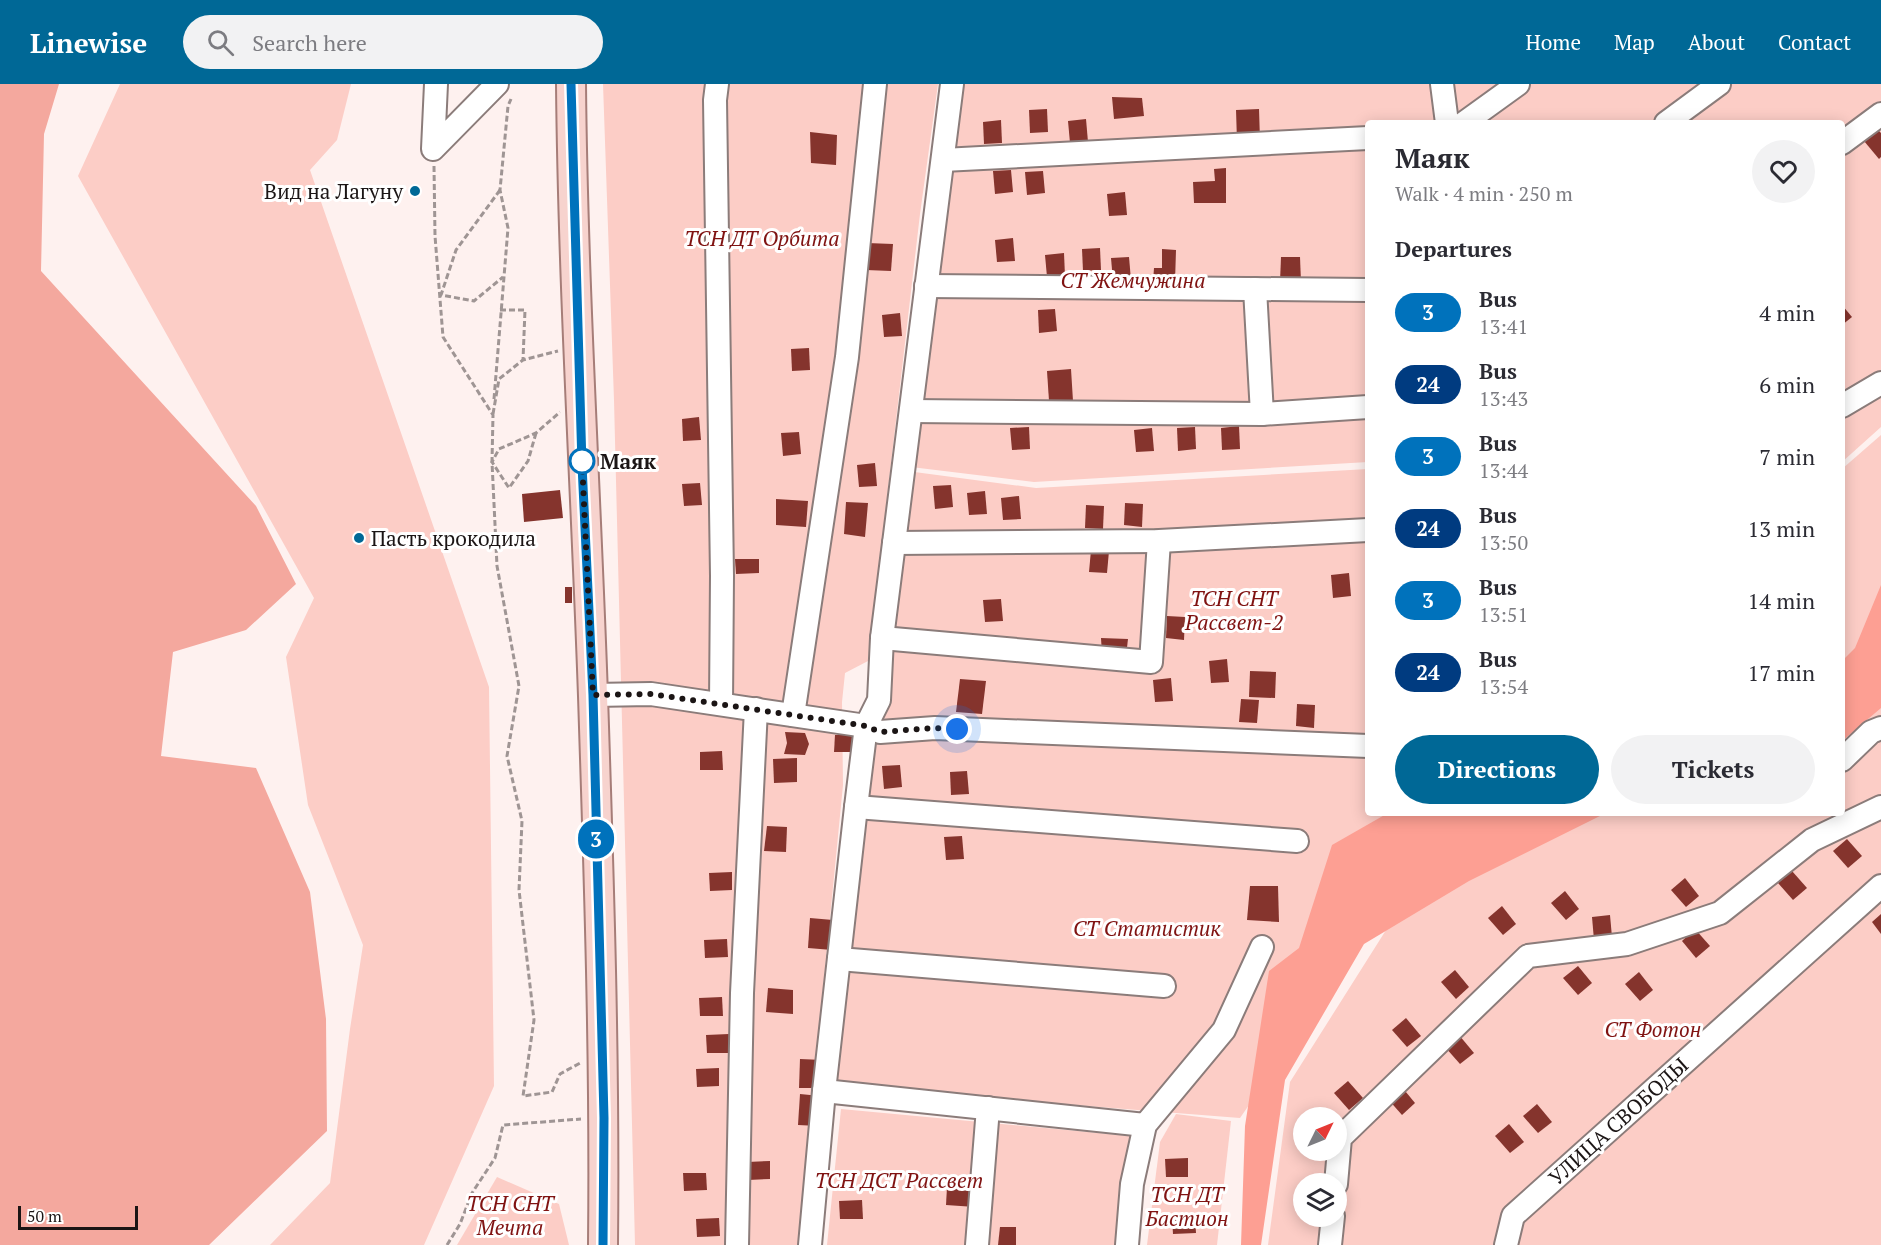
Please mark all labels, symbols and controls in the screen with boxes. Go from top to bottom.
search box [183,15,603,69]
text: Linewise [30,24,147,61]
icon: search [204,26,237,59]
text: Search here [252,28,367,57]
text: Home [1525,28,1581,56]
text: Map [1614,28,1655,56]
text: About [1688,28,1745,56]
text: Contact [1778,28,1851,56]
text: Маяк [1395,139,1470,176]
button: heart [1752,140,1815,203]
place label: Вид на Лагуну [264,177,403,205]
text: Walk · 4 min · 250 m [1395,180,1573,207]
marker: Вид на Лагуну [408,184,422,198]
park label: ТСН ДТ Орбита [685,224,839,252]
text: Departures [1395,234,1512,263]
park label: СТ Жемчужина [1061,266,1205,294]
text: Bus [1479,284,1517,313]
text: 3 [1422,298,1434,326]
text: 4 min [1759,298,1815,327]
text: 13:41 [1479,313,1528,340]
text: Bus [1479,356,1517,385]
text: 24 [1416,370,1440,398]
text: 6 min [1759,370,1815,399]
text: 13:43 [1479,385,1528,412]
text: Bus [1479,428,1517,457]
text: 3 [1422,442,1434,470]
text: 7 min [1759,442,1815,471]
place label: Маяк [600,447,656,475]
marker: Маяк [569,448,595,474]
text: 13:44 [1479,457,1528,484]
text: Bus [1479,500,1517,529]
text: 24 [1416,514,1440,542]
text: 13 min [1748,514,1815,543]
place label: Пасть крокодила [371,524,536,552]
text: 13:50 [1479,529,1528,556]
marker: Пасть крокодила [352,531,366,545]
text: Bus [1479,572,1517,601]
park label: ТСН СНТ Рассвет-2 [1184,584,1283,636]
text: 3 [1422,586,1434,614]
text: 14 min [1748,586,1815,615]
text: 13:51 [1479,601,1528,628]
text: Bus [1479,644,1517,673]
text: 24 [1416,658,1440,686]
text: 17 min [1748,658,1815,687]
text: 13:54 [1479,673,1528,700]
your location [942,714,972,744]
button: Directions [1395,735,1599,804]
button: Tickets [1611,735,1815,804]
line badge: 3 [576,820,616,858]
text: 3 [590,825,602,853]
park label: СТ Статистик [1073,914,1221,942]
park label: СТ Фотон [1605,1015,1701,1043]
street label: УЛИЦА СВОБОДЫ [1542,1051,1694,1191]
north arrow [1293,1107,1347,1161]
map controls [1293,1107,1347,1227]
park label: ТСН ДСТ Рассвет [815,1166,983,1194]
button: layers [1293,1173,1347,1227]
park label: ТСН ДТ Бастион [1144,1180,1229,1232]
park label: ТСН СНТ Мечта [466,1189,556,1241]
scale bar [18,1203,138,1230]
text: 50 m [27,1205,62,1227]

